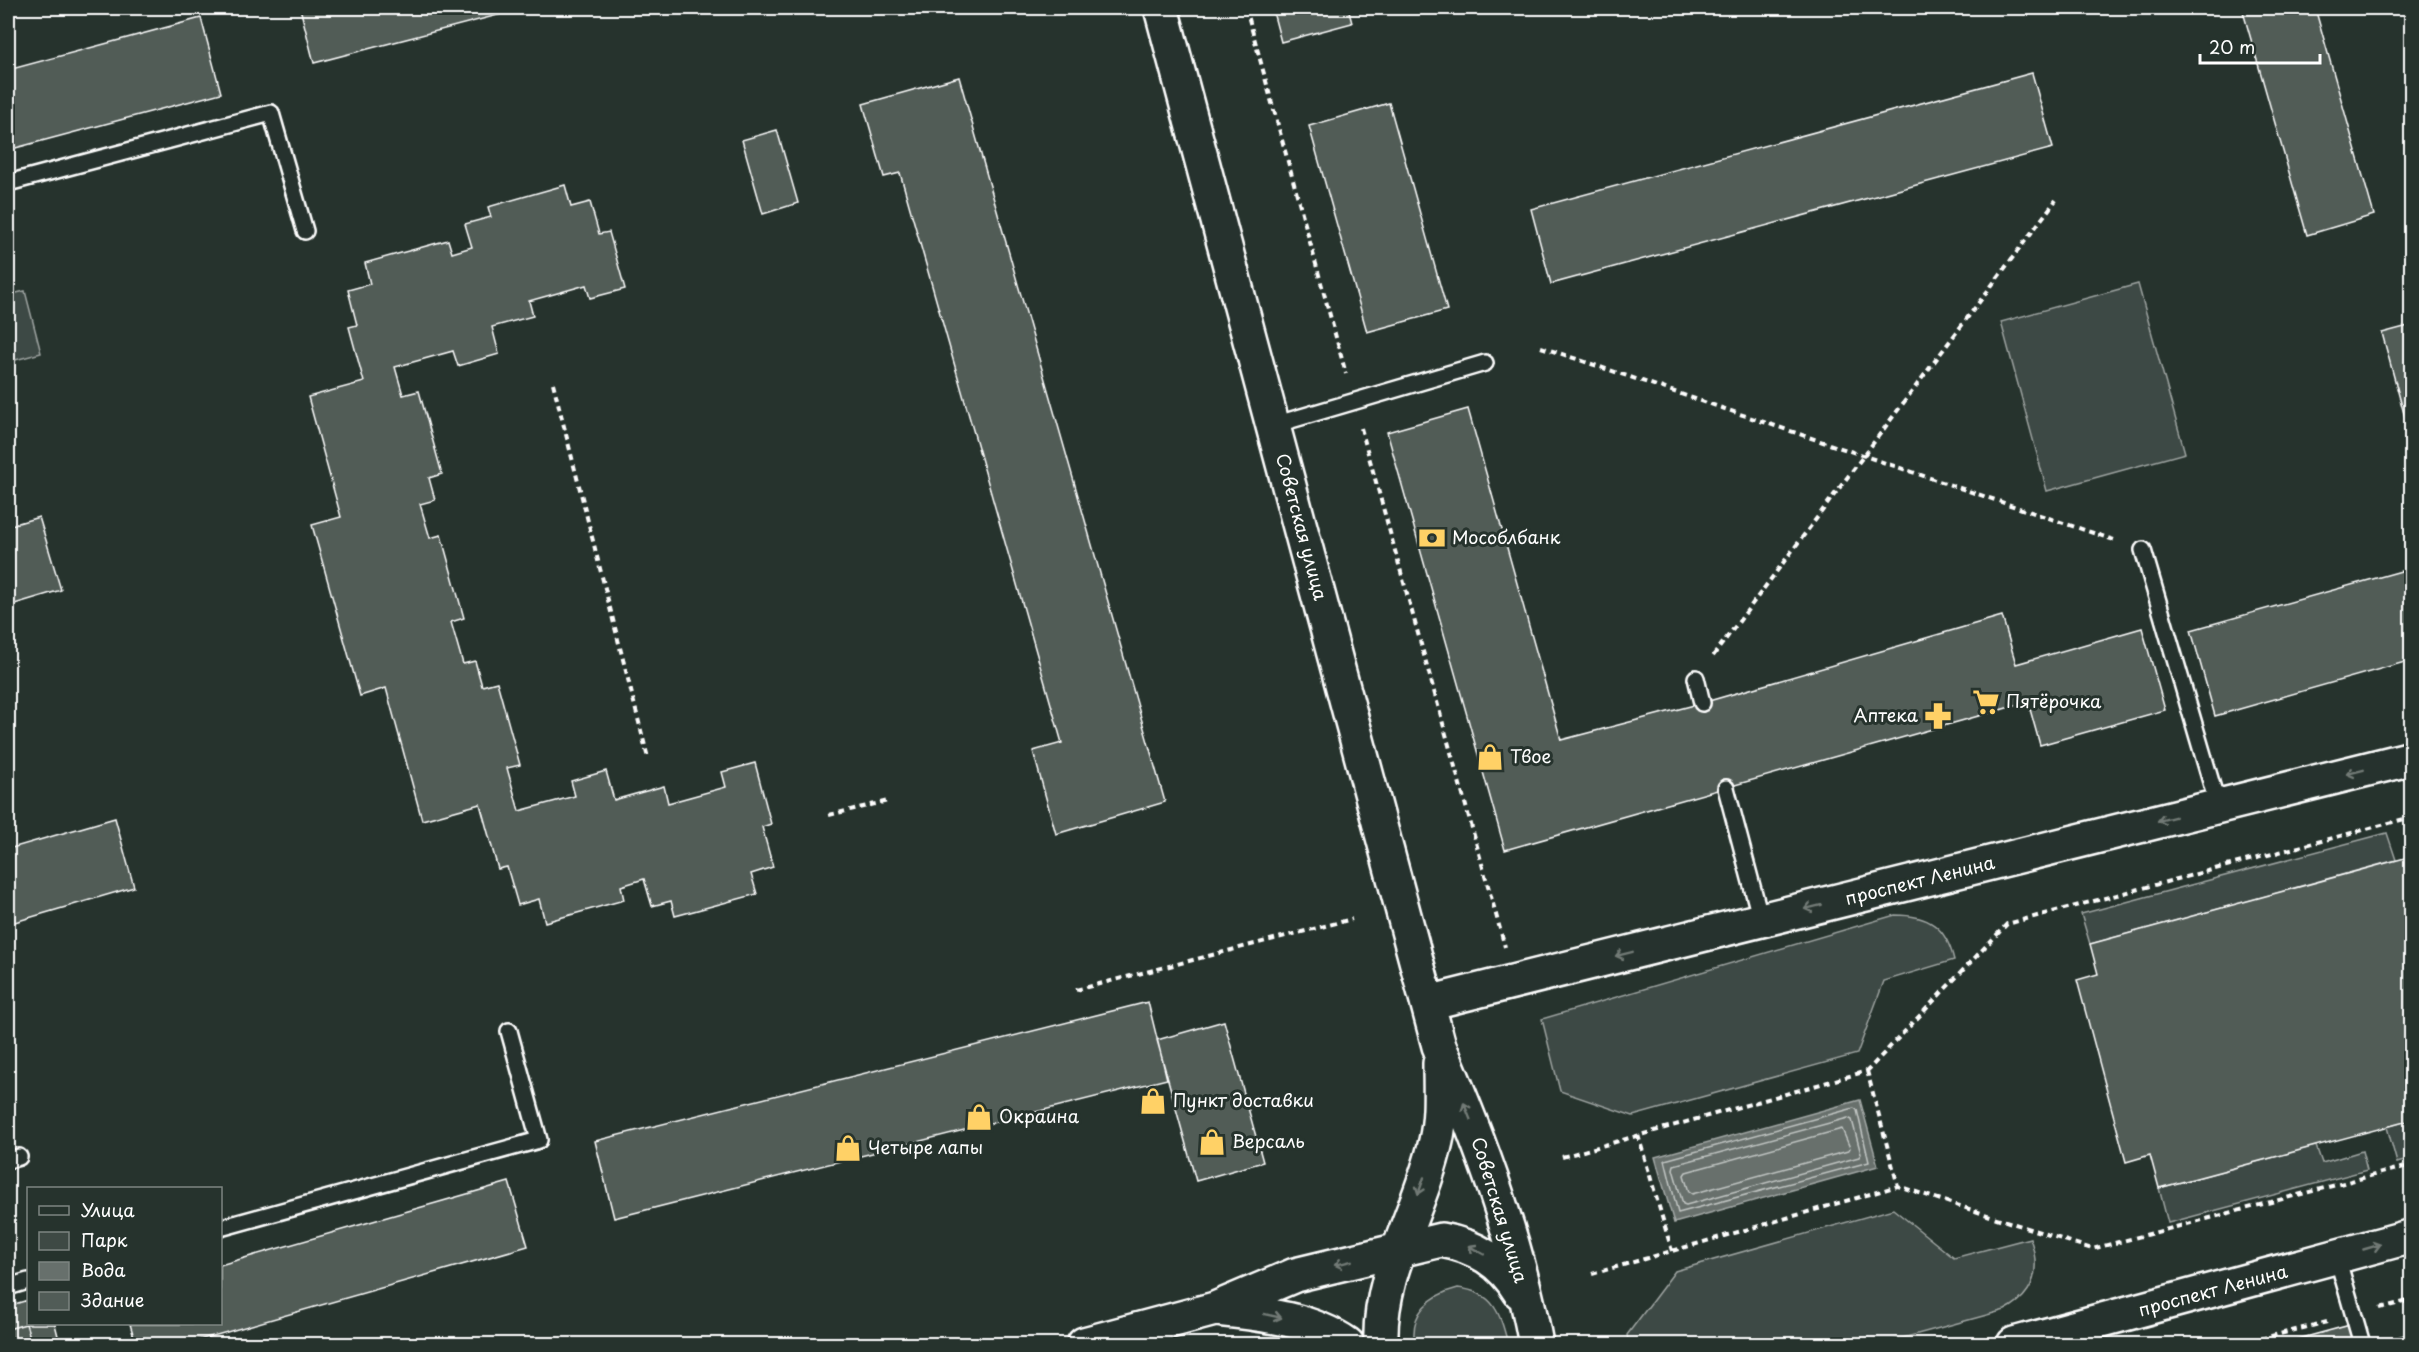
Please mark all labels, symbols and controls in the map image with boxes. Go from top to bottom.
scale bar [2200,27,2320,65]
text: 20 m [2209,33,2255,60]
street label: Советская улица [1270,450,1335,604]
bank icon: Мособлбанк [1417,523,1447,553]
place label: Мособлбанк [1452,523,1561,550]
supermarket icon: Пятёрочка [1971,687,2001,717]
place label: Пятёрочка [2006,687,2102,714]
place label: Аптека [1853,701,1919,728]
pharmacy icon: Аптека [1923,701,1953,731]
shop icon: Твое [1475,742,1505,772]
place label: Твое [1510,742,1552,769]
one-way arrow [2346,767,2365,779]
one-way arrow [2156,814,2175,826]
street label: проспект Ленина [1842,848,1998,911]
one-way arrow [1804,902,1823,913]
one-way arrow [1615,949,1634,961]
shop icon: Пункт доставки [1138,1086,1168,1116]
place label: Пункт доставки [1173,1086,1314,1113]
shop icon: Окраина [964,1102,994,1132]
place label: Окраина [999,1102,1080,1129]
one-way arrow [1461,1102,1472,1121]
shop icon: Версаль [1197,1127,1227,1157]
place label: Версаль [1232,1127,1305,1154]
shop icon: Четыре лапы [833,1133,863,1163]
place label: Четыре лапы [868,1133,983,1160]
street label: Советская улица [1465,1133,1536,1286]
one-way arrow [1415,1176,1426,1195]
legend [27,1187,222,1325]
text: Улица [81,1196,135,1223]
text: Парк [81,1226,128,1253]
one-way arrow [2362,1241,2381,1252]
one-way arrow [1468,1244,1485,1256]
text: Вода [81,1256,126,1283]
street label: проспект Ленина [2135,1257,2291,1322]
one-way arrow [1334,1258,1353,1269]
text: Здание [81,1286,144,1313]
one-way arrow [1263,1311,1282,1323]

